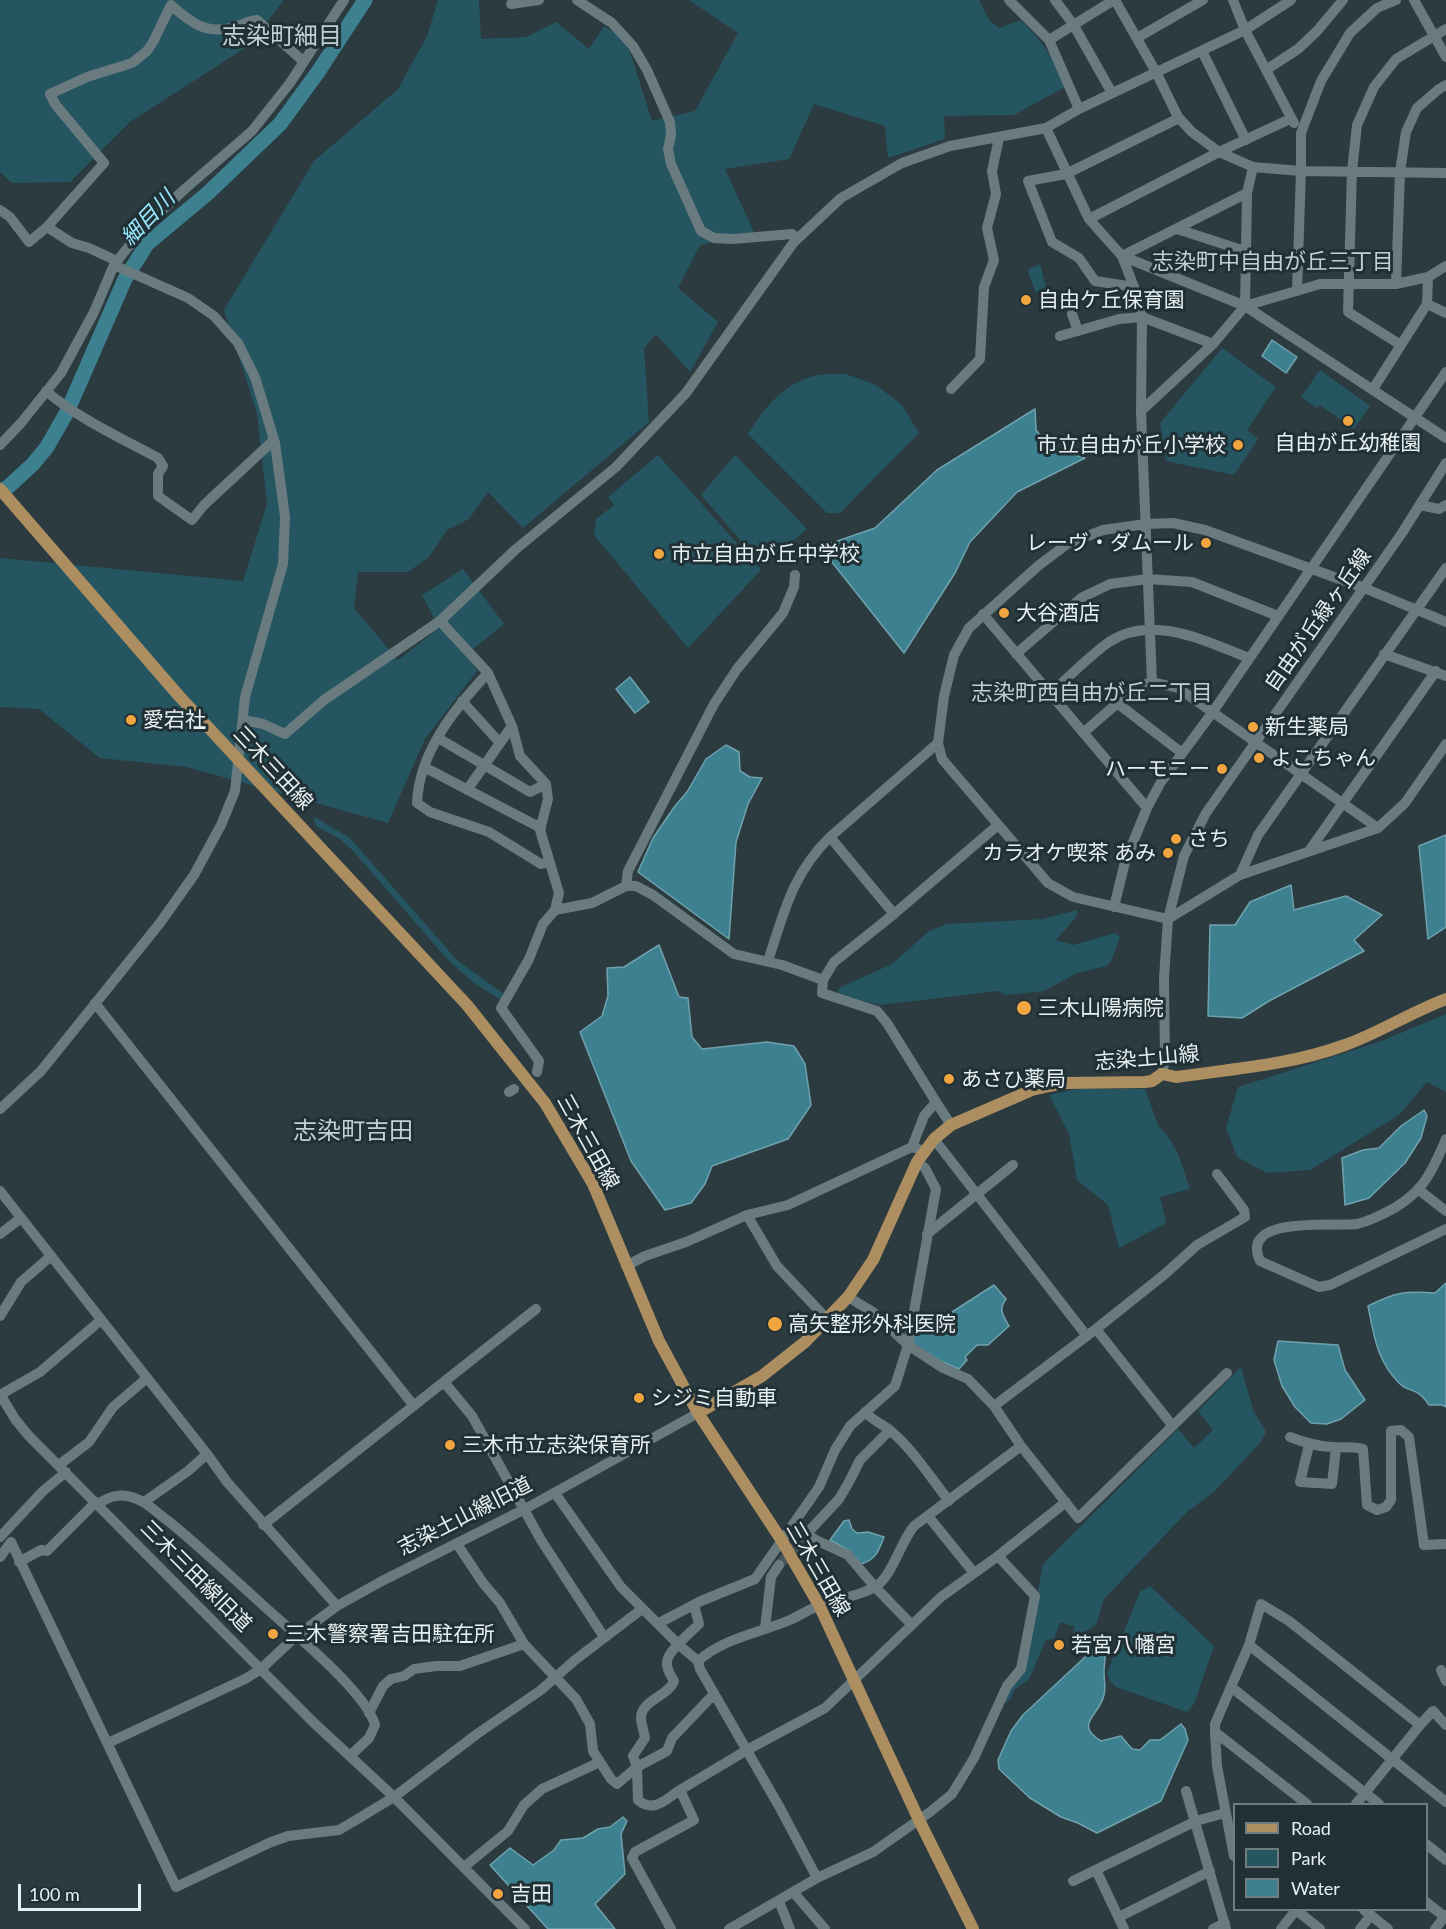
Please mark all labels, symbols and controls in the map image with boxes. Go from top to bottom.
district label: 志染町細目 [222,22,342,50]
water label: 細目川 [116,185,180,251]
district label: 志染町中自由が丘三丁目 [1152,249,1394,275]
place label: 自由ケ丘保育園 [1038,287,1185,313]
marker: 自由ケ丘保育園 [1019,293,1033,307]
marker: 自由が丘幼稚園 [1341,414,1355,428]
place label: 自由が丘幼稚園 [1275,430,1421,456]
place label: 市立自由が丘小学校 [1037,432,1226,458]
marker: 市立自由が丘小学校 [1231,438,1245,452]
place label: レーヴ・ダムール [1026,530,1194,556]
marker: レーヴ・ダムール [1199,536,1213,550]
place label: 市立自由が丘中学校 [671,541,860,567]
street label: 自由が丘緑ヶ丘線 [1259,544,1377,696]
marker: 市立自由が丘中学校 [652,547,666,561]
place label: 大谷酒店 [1016,600,1100,626]
marker: 大谷酒店 [997,606,1011,620]
district label: 志染町西自由が丘二丁目 [971,680,1213,706]
place label: 愛宕社 [143,707,206,733]
marker: 愛宕社 [124,713,138,727]
place label: 新生薬局 [1265,714,1349,740]
marker: 新生薬局 [1246,720,1260,734]
street label: 三木三田線 [228,721,318,815]
place label: よこちゃん [1271,745,1376,771]
marker: よこちゃん [1252,751,1266,765]
place label: ハーモニー [1105,756,1210,782]
marker: ハーモニー [1215,762,1229,776]
place label: さち [1188,826,1230,852]
marker: さち [1169,832,1183,846]
place label: カラオケ喫茶 あみ [983,840,1156,866]
marker: カラオケ喫茶 あみ [1161,846,1175,860]
place label: 三木山陽病院 [1038,995,1164,1021]
marker: 三木山陽病院 [1015,999,1033,1017]
street label: 志染土山線 [1094,1041,1200,1075]
place label: あさひ薬局 [961,1066,1066,1092]
marker: あさひ薬局 [942,1072,956,1086]
street label: 三木三田線 [552,1090,624,1194]
district label: 志染町吉田 [293,1117,413,1145]
place label: 高矢整形外科医院 [788,1311,956,1337]
marker: 高矢整形外科医院 [766,1315,784,1333]
place label: シジミ自動車 [651,1385,777,1411]
marker: シジミ自動車 [632,1391,646,1405]
place label: 三木市立志染保育所 [462,1432,651,1458]
marker: 三木市立志染保育所 [443,1438,457,1452]
street label: 志染土山線旧道 [394,1471,536,1561]
street label: 三木三田線旧道 [135,1515,257,1637]
street label: 三木三田線 [781,1517,855,1621]
place label: 三木警察署吉田駐在所 [285,1621,495,1647]
marker: 三木警察署吉田駐在所 [266,1627,280,1641]
place label: 若宮八幡宮 [1071,1632,1176,1658]
marker: 若宮八幡宮 [1052,1638,1066,1652]
legend [1233,1803,1428,1911]
text: Road [1291,1817,1331,1839]
text: Park [1291,1847,1326,1869]
scale bar [21,1872,144,1910]
text: Water [1291,1877,1340,1899]
place label: 吉田 [510,1881,552,1907]
text: 100 m [29,1883,80,1905]
marker: 吉田 [491,1887,505,1901]

